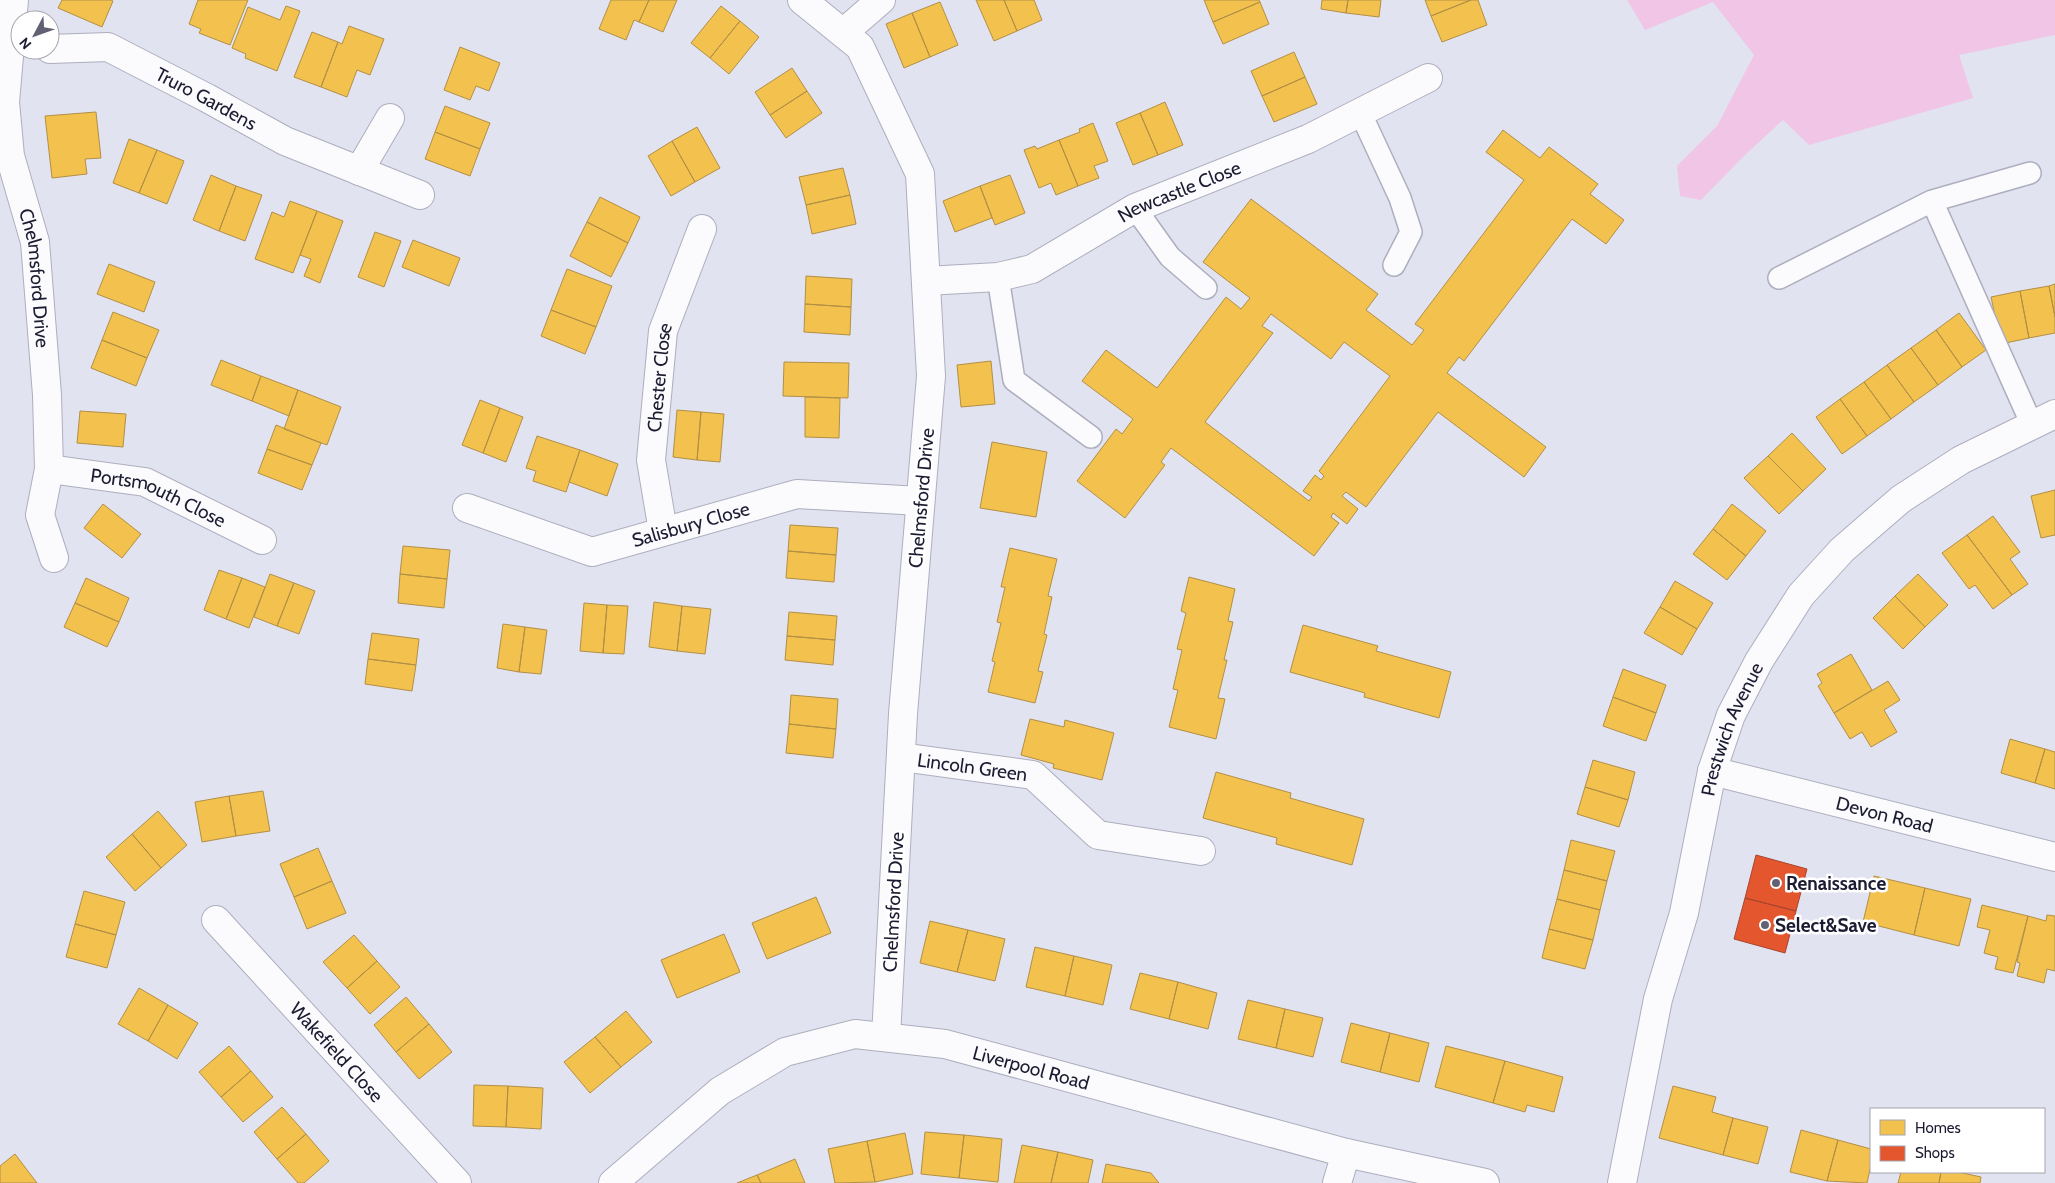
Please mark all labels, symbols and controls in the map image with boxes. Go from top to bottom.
north arrow [10,10,60,60]
text: N [15,34,35,53]
street label: Truro Gardens [152,63,261,135]
street label: Newcastle Close [1114,156,1245,228]
street label: Chelmsford Drive [14,206,54,349]
street label: Chester Close [643,319,677,433]
street label: Chelmsford Drive [904,427,939,569]
street label: Portsmouth Close [89,464,230,532]
street label: Salisbury Close [629,497,752,552]
street label: Prestwich Avenue [1696,658,1768,798]
street label: Lincoln Green [916,748,1029,786]
street label: Devon Road [1834,792,1935,838]
street label: Chelmsford Drive [878,831,909,973]
place label: Renaissance [1786,872,1886,895]
marker: Renaissance [1770,877,1782,889]
place label: Select&Save [1775,914,1877,937]
marker: Select&Save [1759,919,1771,931]
street label: Wakefield Close [285,997,388,1107]
street label: Liverpool Road [970,1041,1092,1095]
legend [1870,1108,2045,1173]
text: Homes [1915,1119,1961,1137]
text: Shops [1915,1144,1955,1162]

